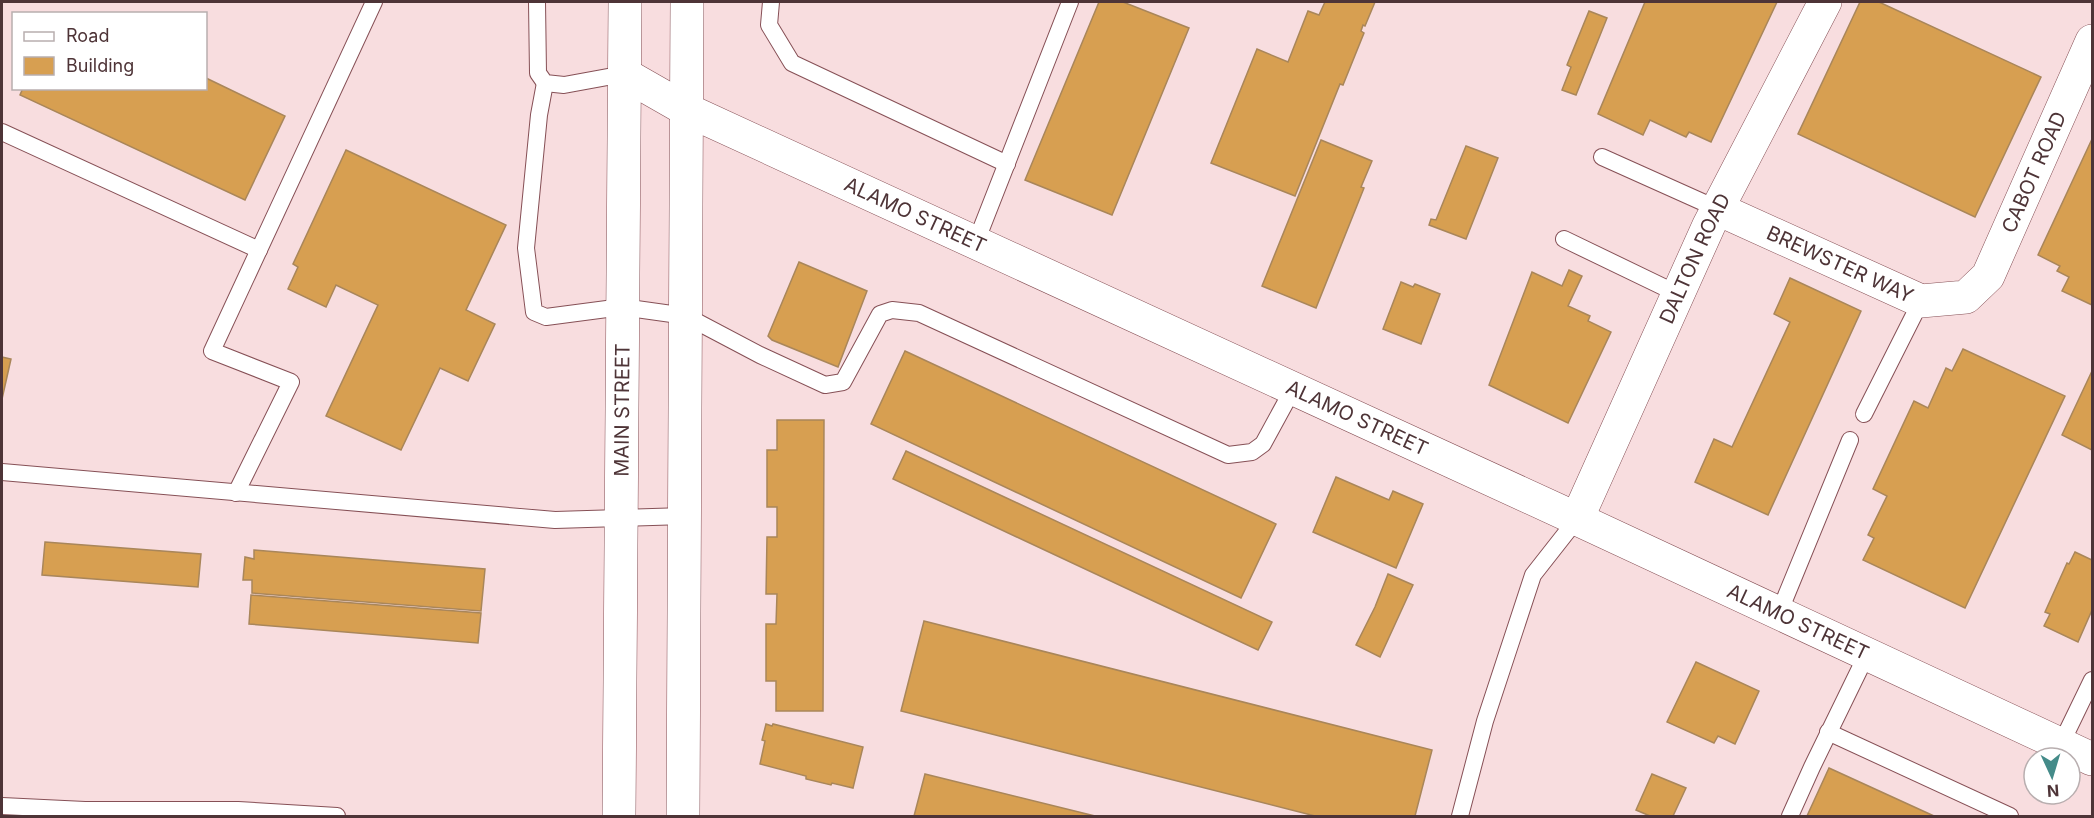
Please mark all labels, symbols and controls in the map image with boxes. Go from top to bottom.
legend [12,12,207,90]
text: Road [66,25,109,46]
text: Building [66,55,134,76]
street label: CABOT ROAD [1997,108,2071,237]
street label: ALAMO STREET [841,172,990,258]
street label: DALTON ROAD [1654,189,1735,327]
street label: BREWSTER WAY [1763,221,1918,308]
street label: MAIN STREET [610,343,634,477]
street label: ALAMO STREET [1282,375,1432,461]
street label: ALAMO STREET [1723,579,1873,665]
north arrow [2022,746,2082,806]
text: N [2046,781,2060,801]

